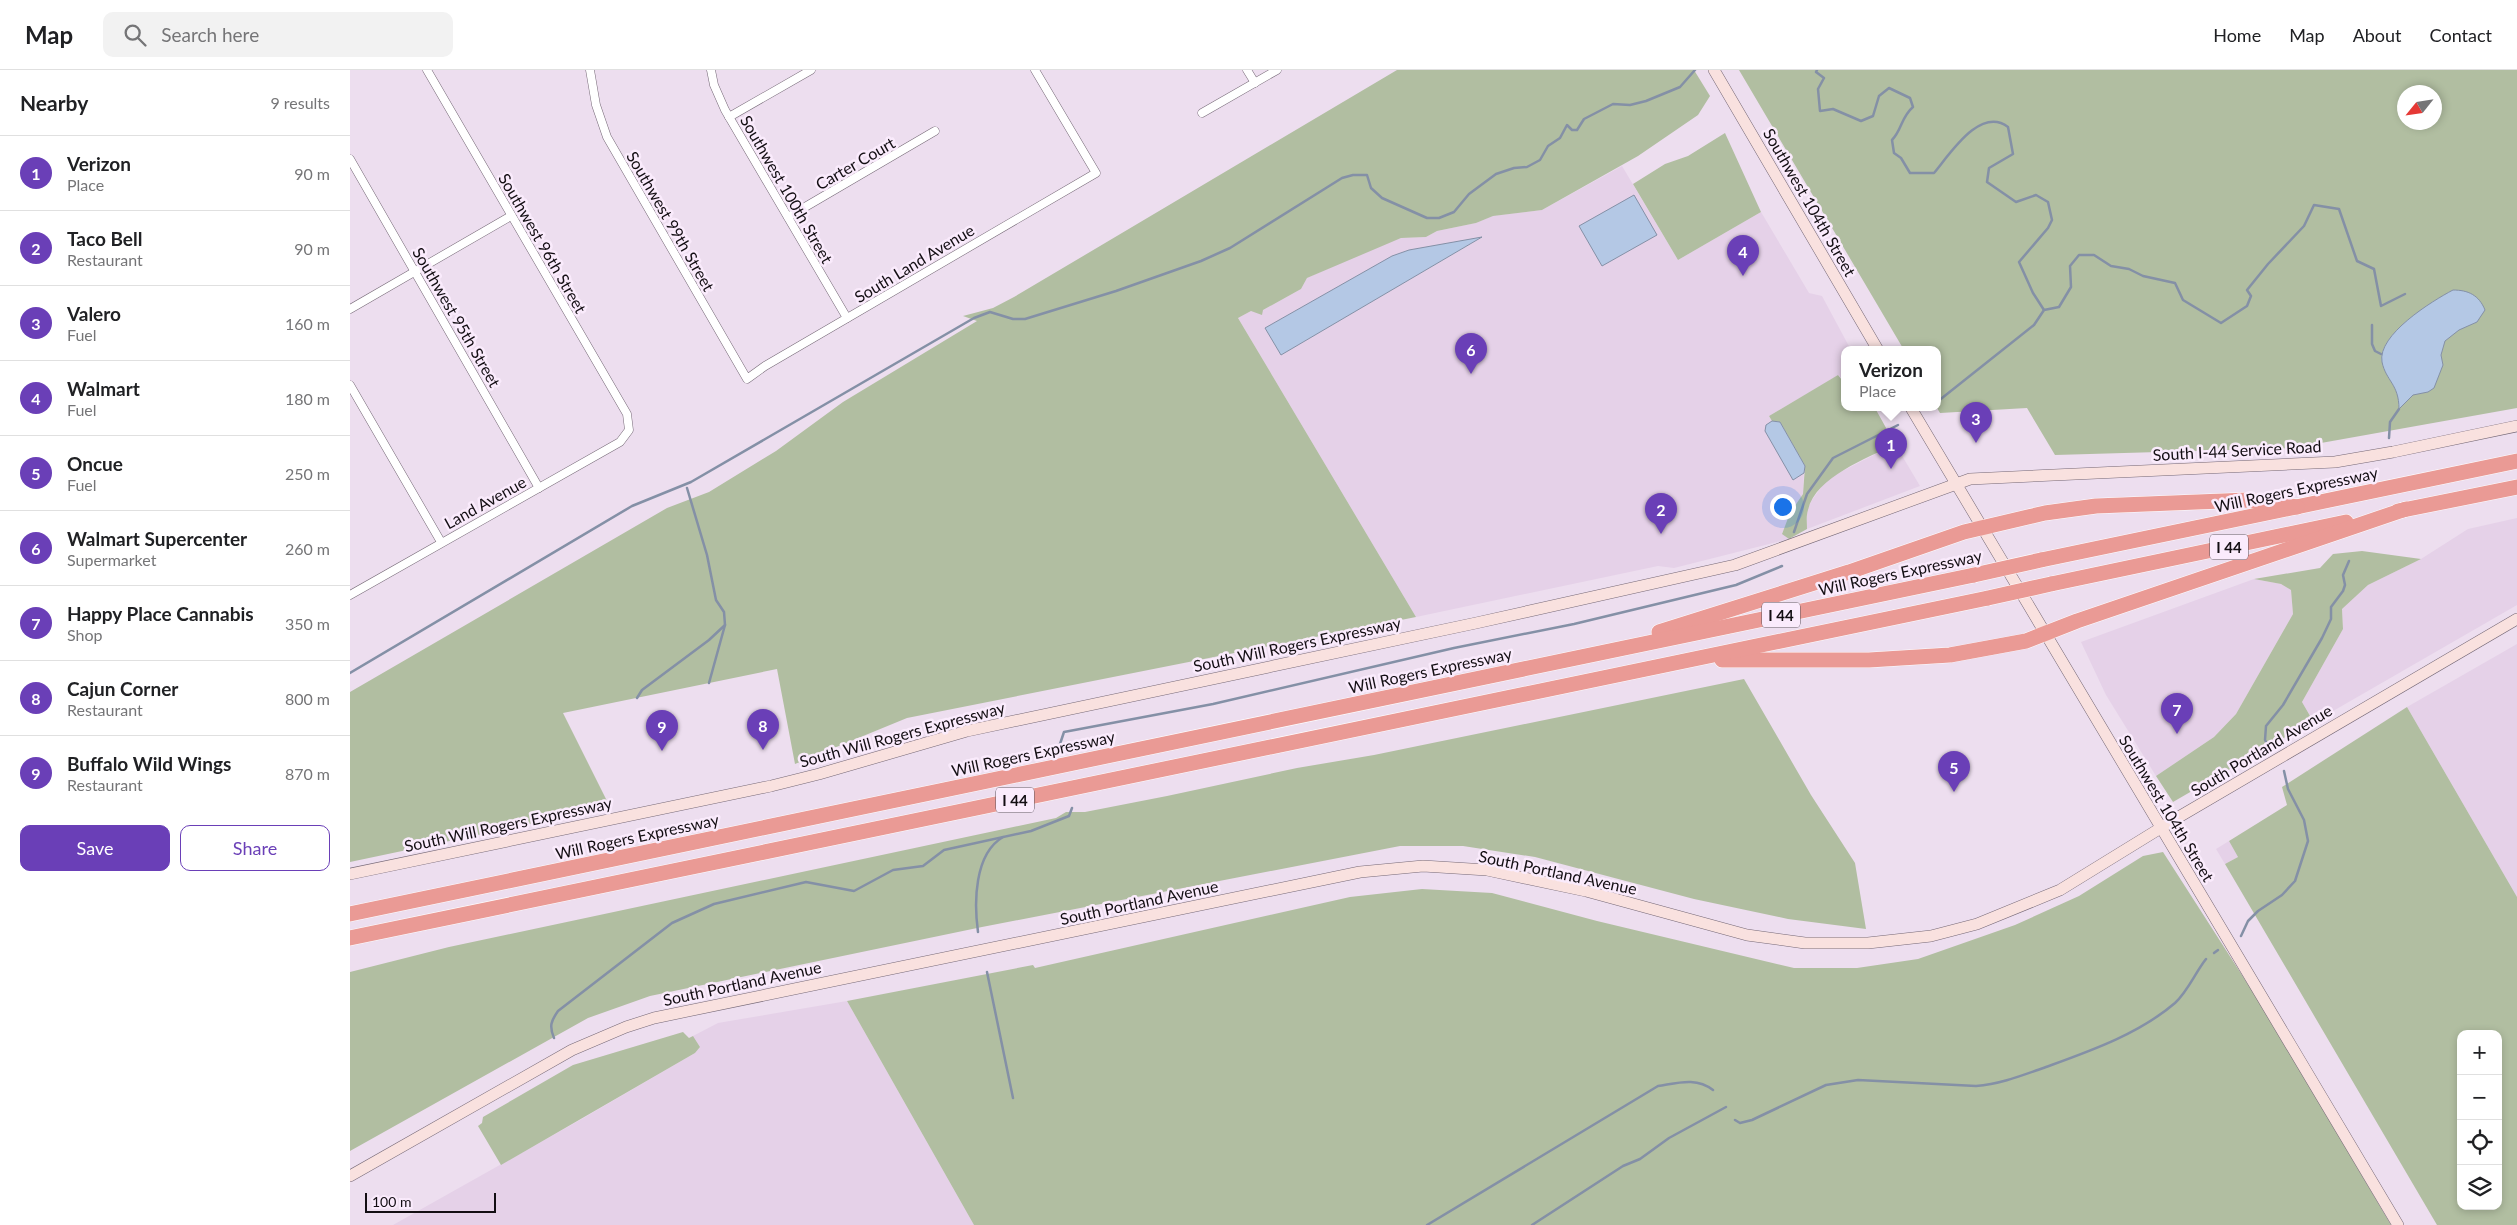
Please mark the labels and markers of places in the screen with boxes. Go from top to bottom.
pin: 4 [1727,235,1759,276]
pin: 6 [1455,333,1487,374]
pin: 3 [1960,402,1992,443]
pin: 1 [1875,428,1907,469]
pin: 2 [1645,493,1677,534]
pin: 7 [2161,693,2193,734]
pin: 8 [747,709,779,750]
pin: 9 [646,710,678,751]
pin: 5 [1938,751,1970,792]

